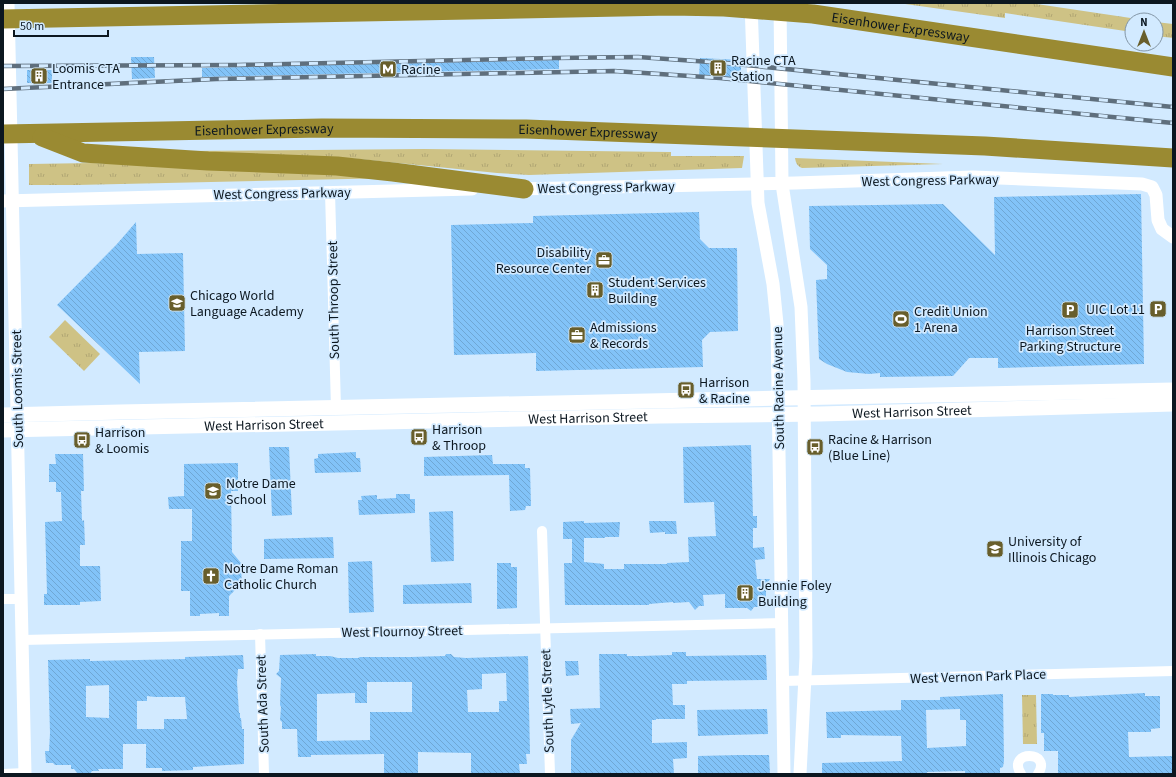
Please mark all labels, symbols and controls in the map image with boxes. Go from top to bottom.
street label: Eisenhower Expressway [830,8,971,48]
scale bar [14,12,108,38]
north arrow [1124,12,1164,52]
text: N [1140,15,1148,30]
text: 50 m [20,18,44,35]
place label: Racine CTA Station [731,51,796,87]
building icon: Racine CTA Station [708,58,728,78]
place label: Loomis CTA Entrance [52,59,120,95]
metro station icon: Racine [378,59,398,79]
place label: Racine [401,60,440,80]
building icon: Loomis CTA Entrance [29,66,49,86]
street label: Eisenhower Expressway [194,119,334,141]
street label: Eisenhower Expressway [518,120,658,145]
street label: West Congress Parkway [861,170,999,192]
street label: West Congress Parkway [537,177,675,199]
street label: West Congress Parkway [213,183,351,205]
street label: South Throop Street [323,240,345,359]
place label: Disability Resource Center [496,243,591,279]
office icon: Disability Resource Center [594,250,614,270]
place label: Student Services Building [608,273,706,309]
building icon: Student Services Building [585,280,605,300]
place label: Chicago World Language Academy [190,286,304,322]
school or university icon: Chicago World Language Academy [167,293,187,313]
parking icon: UIC Lot 11 [1148,299,1168,319]
parking icon: Harrison Street Parking Structure [1060,300,1080,320]
place label: UIC Lot 11 [1086,300,1145,320]
place label: Credit Union 1 Arena [914,302,988,338]
sports icon: Credit Union 1 Arena [891,309,911,329]
place label: Admissions & Records [590,318,657,354]
place label: Harrison Street Parking Structure [1019,321,1121,357]
office icon: Admissions & Records [567,325,587,345]
street label: South Racine Avenue [768,326,790,450]
street label: South Loomis Street [7,329,29,448]
place label: Harrison & Racine [699,373,750,409]
bus stop icon: Harrison & Racine [676,380,696,400]
street label: West Harrison Street [852,401,972,424]
street label: West Harrison Street [528,407,648,430]
street label: West Harrison Street [204,414,324,437]
place label: Harrison & Throop [432,420,486,456]
place label: Harrison & Loomis [95,423,149,459]
bus stop icon: Harrison & Throop [409,427,429,447]
bus stop icon: Harrison & Loomis [72,430,92,450]
place label: Racine & Harrison (Blue Line) [828,430,932,466]
bus stop icon: Racine & Harrison (Blue Line) [805,437,825,457]
place label: Notre Dame School [226,474,296,510]
school or university icon: Notre Dame School [203,481,223,501]
place label: University of Illinois Chicago [1008,532,1096,568]
school or university icon: University of Illinois Chicago [985,539,1005,559]
place label: Notre Dame Roman Catholic Church [224,559,338,595]
church icon: Notre Dame Roman Catholic Church [201,566,221,586]
place label: Jennie Foley Building [758,576,832,612]
building icon: Jennie Foley Building [735,583,755,603]
street label: West Flournoy Street [341,621,463,643]
street label: South Lytle Street [536,648,560,753]
street label: South Ada Street [251,654,275,753]
street label: West Vernon Park Place [910,665,1046,689]

